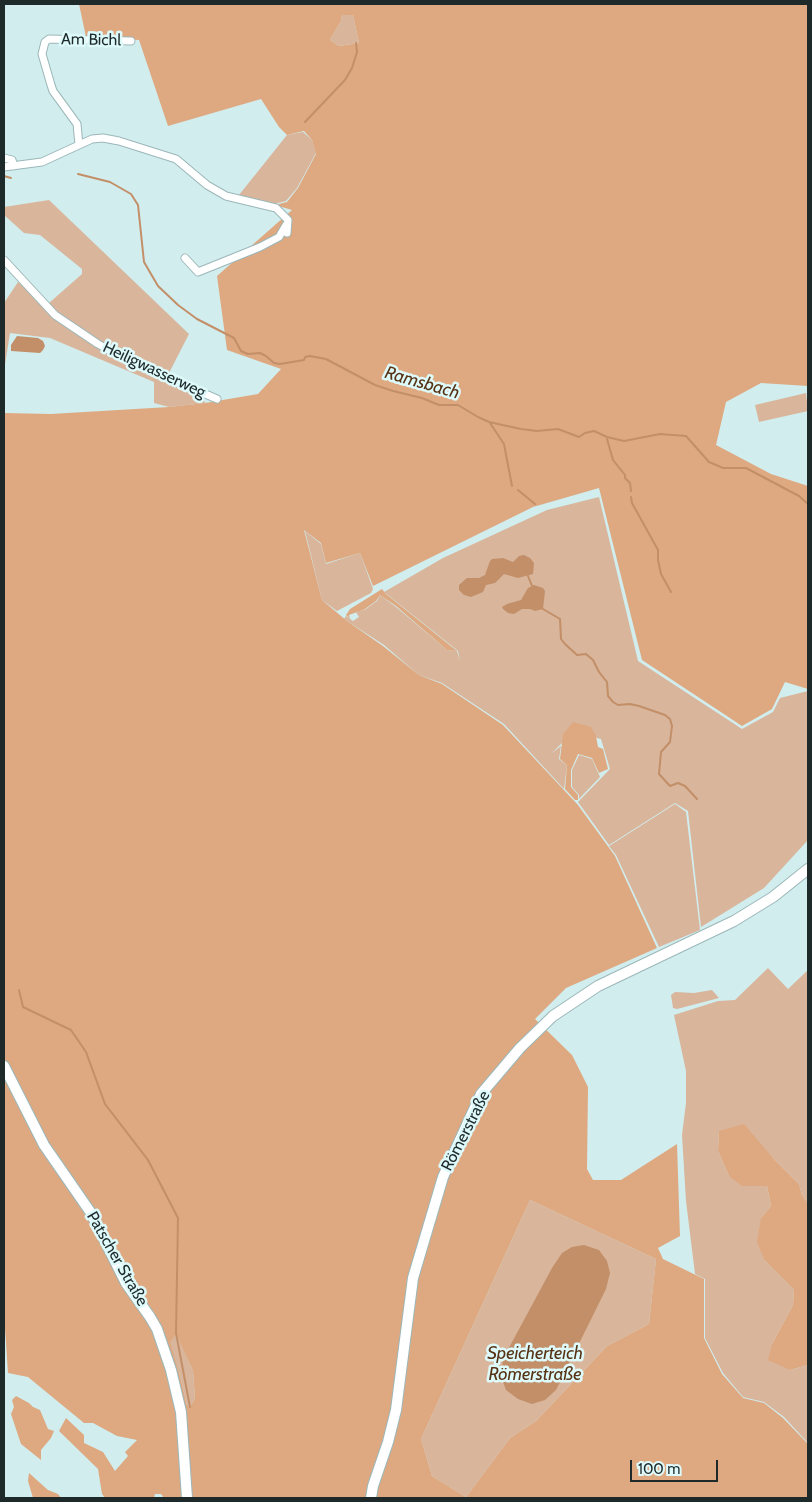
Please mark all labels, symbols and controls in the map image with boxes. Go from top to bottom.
street label: Am Bichl [61,30,121,50]
street label: Heiligwasserweg [100,338,208,402]
water label: Ramsbach [382,362,462,404]
street label: Römerstraße [438,1088,494,1174]
street label: Patscher Straße [82,1208,152,1310]
water label: Speicherteich Römerstraße [487,1343,583,1386]
scale bar [632,1450,720,1482]
text: 100 m [638,1460,680,1478]

